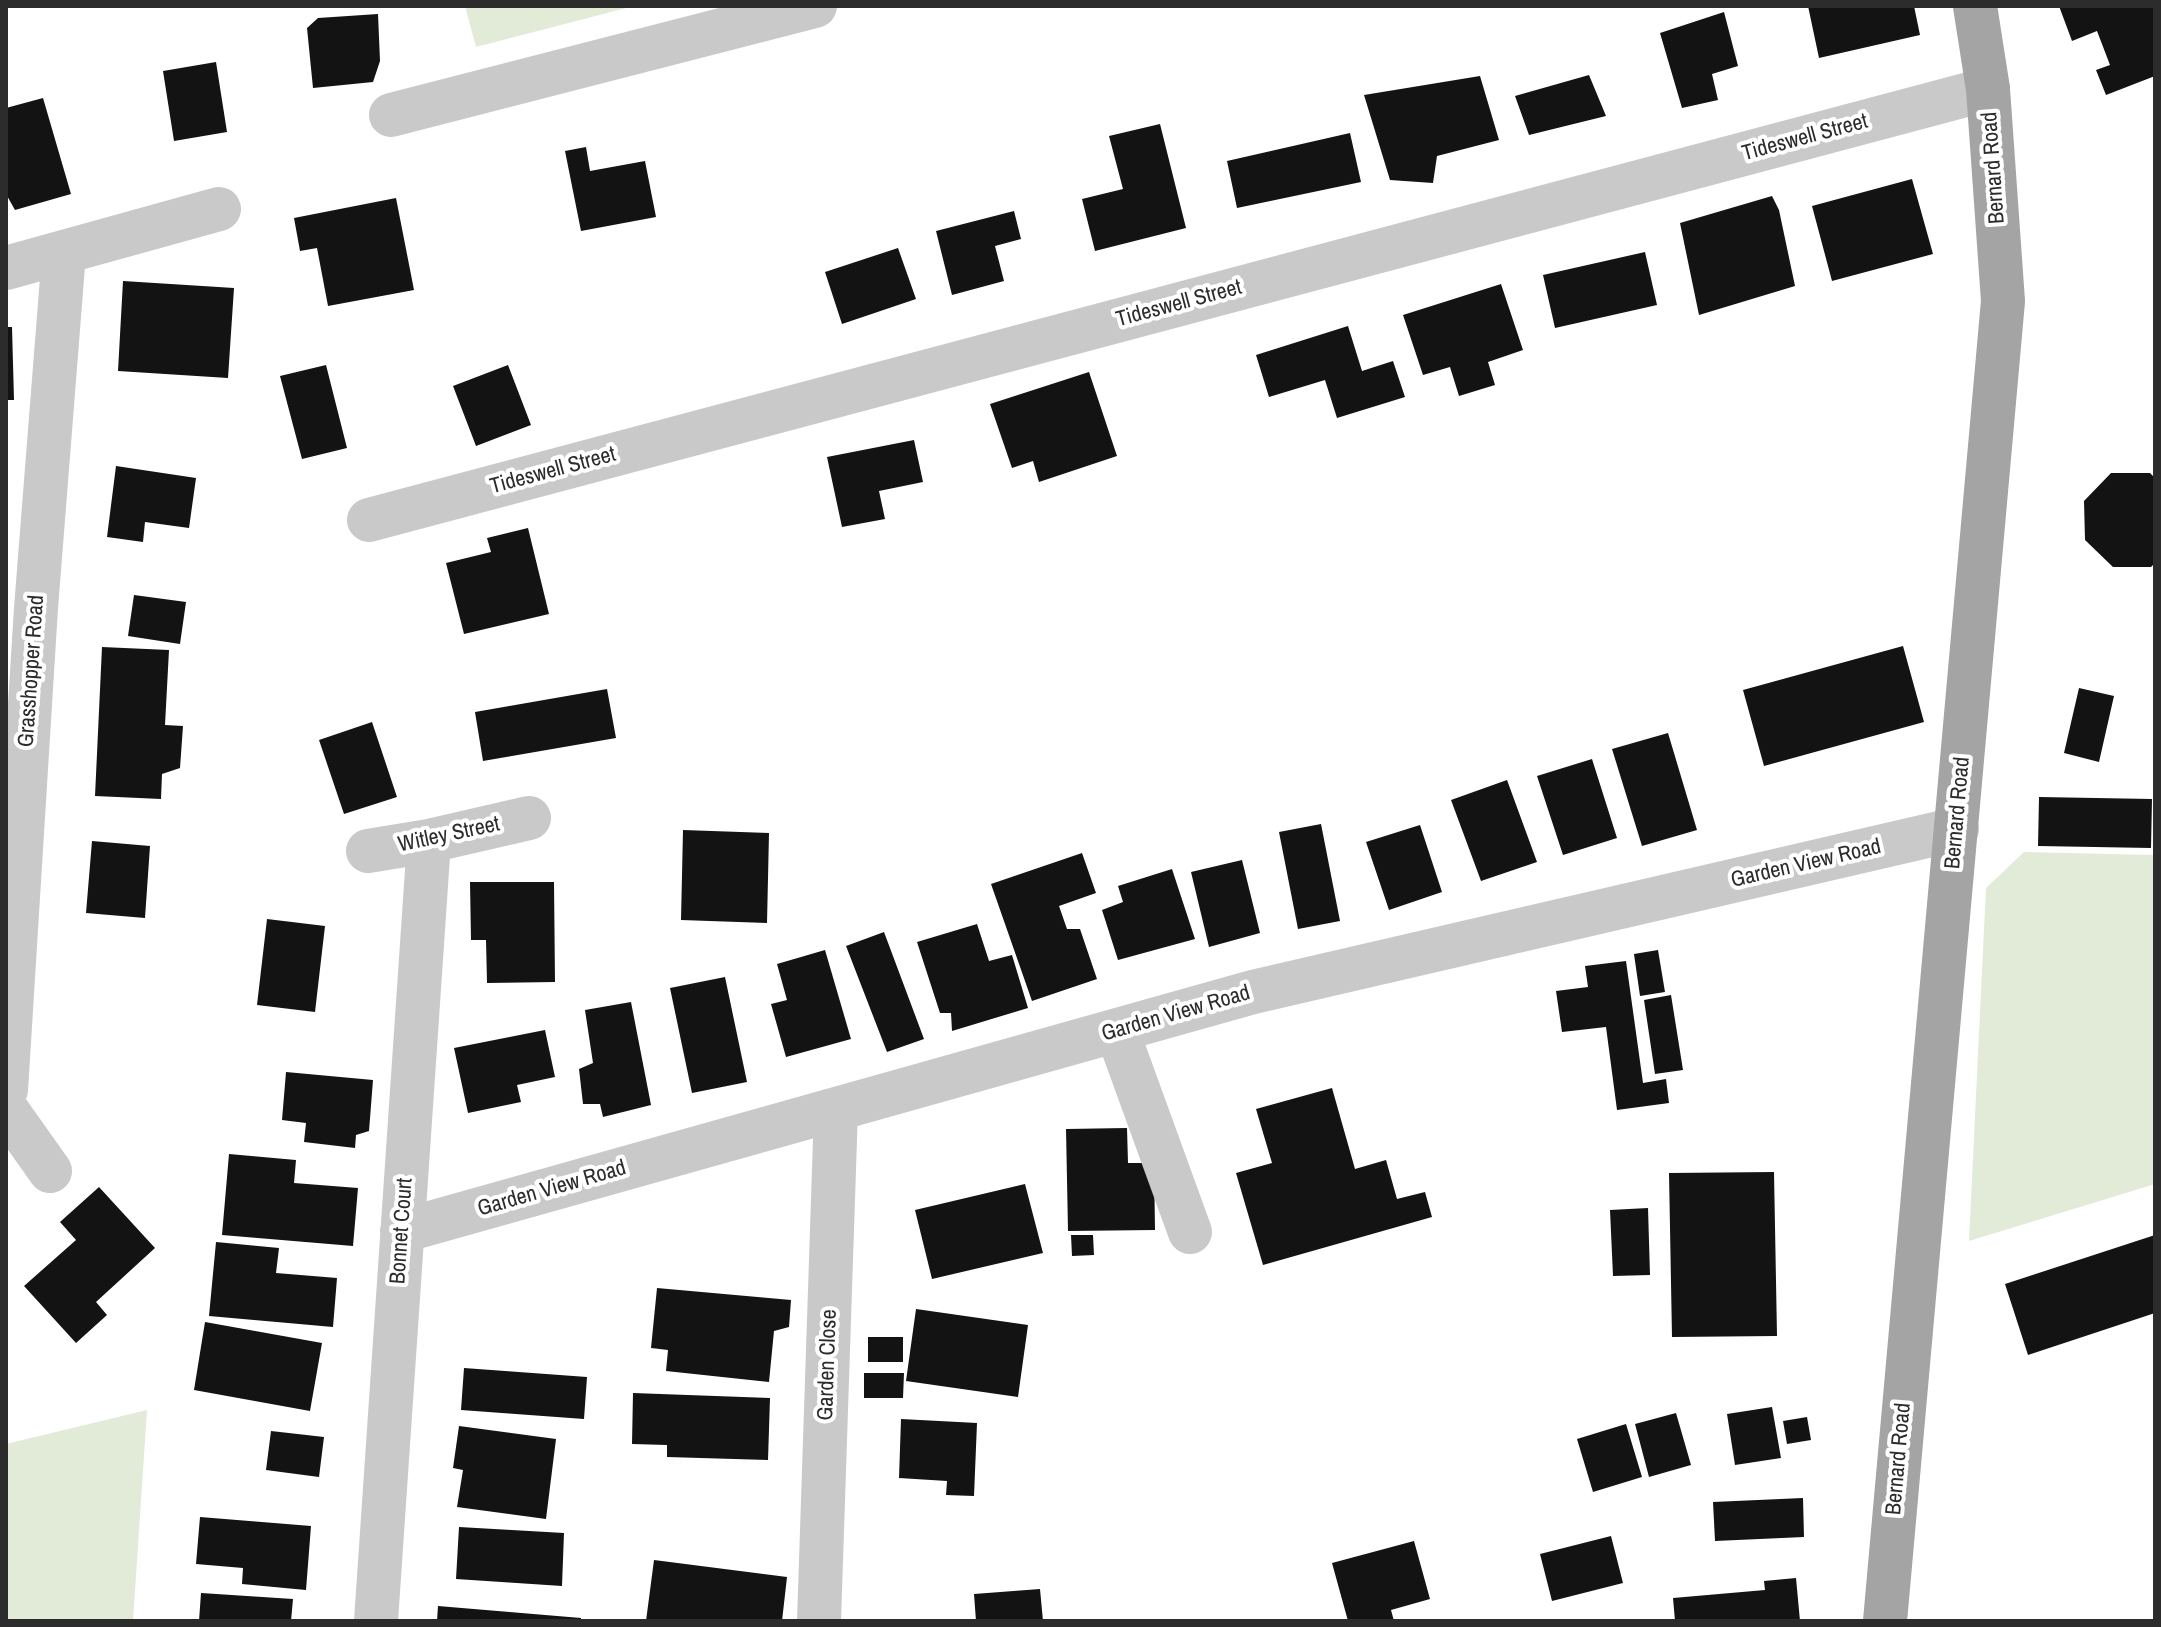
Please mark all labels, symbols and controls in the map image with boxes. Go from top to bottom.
street label: Tideswell Street [1739,109,1871,167]
street label: Bernard Road [1977,111,2011,225]
street label: Tideswell Street [1113,275,1245,333]
street label: Tideswell Street [487,442,619,500]
street label: Grasshopper Road [14,594,50,748]
street label: Bernard Road [1940,756,1976,870]
street label: Witley Street [396,811,502,859]
street label: Garden View Road [1728,834,1884,894]
street label: Garden View Road [1099,980,1253,1048]
street label: Garden View Road [475,1155,629,1223]
street label: Bonnet Court [385,1177,419,1285]
street label: Garden Close [813,1309,843,1421]
street label: Bernard Road [1881,1402,1917,1516]

